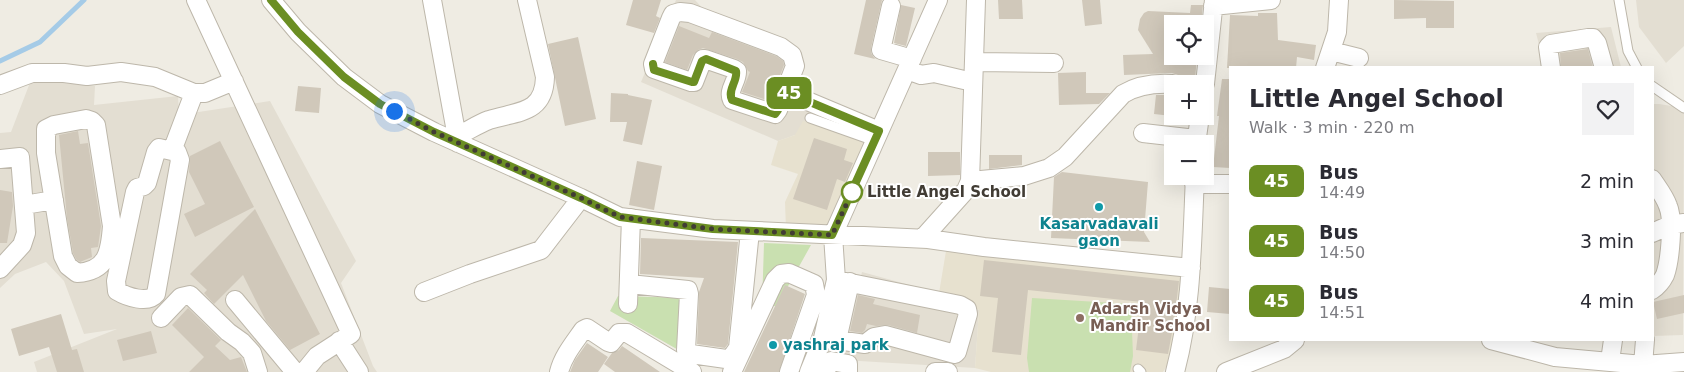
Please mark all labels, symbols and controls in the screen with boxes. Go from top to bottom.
map controls [1164,15,1214,185]
button: locate [1164,15,1214,65]
button: + [1164,75,1214,125]
line badge: 45 [766,77,812,109]
text: 45 [776,82,802,103]
button: heart [1582,83,1634,135]
text: Little Angel School [1249,85,1504,113]
your location [382,99,407,124]
text: Walk · 3 min · 220 m [1249,118,1414,137]
button: − [1164,135,1214,185]
text: Bus [1319,161,1358,183]
text: 45 [1264,170,1289,191]
text: 2 min [1580,170,1634,192]
marker: Little Angel School [841,181,863,203]
place label: Little Angel School [867,183,1026,201]
text: 14:49 [1319,183,1365,202]
marker: Kasarvadavali gaon [1093,201,1105,213]
place label: Kasarvadavali gaon [1039,215,1159,250]
text: Bus [1319,221,1358,243]
text: 45 [1264,230,1289,251]
text: 3 min [1580,230,1634,252]
text: 14:50 [1319,243,1365,262]
text: Bus [1319,281,1358,303]
text: 45 [1264,290,1289,311]
text: 4 min [1580,290,1634,312]
place label: Adarsh Vidya Mandir School [1090,300,1210,335]
text: 14:51 [1319,303,1365,322]
marker: Adarsh Vidya Mandir School [1074,312,1086,324]
place label: yashraj park [783,336,890,354]
marker: yashraj park [767,339,779,351]

